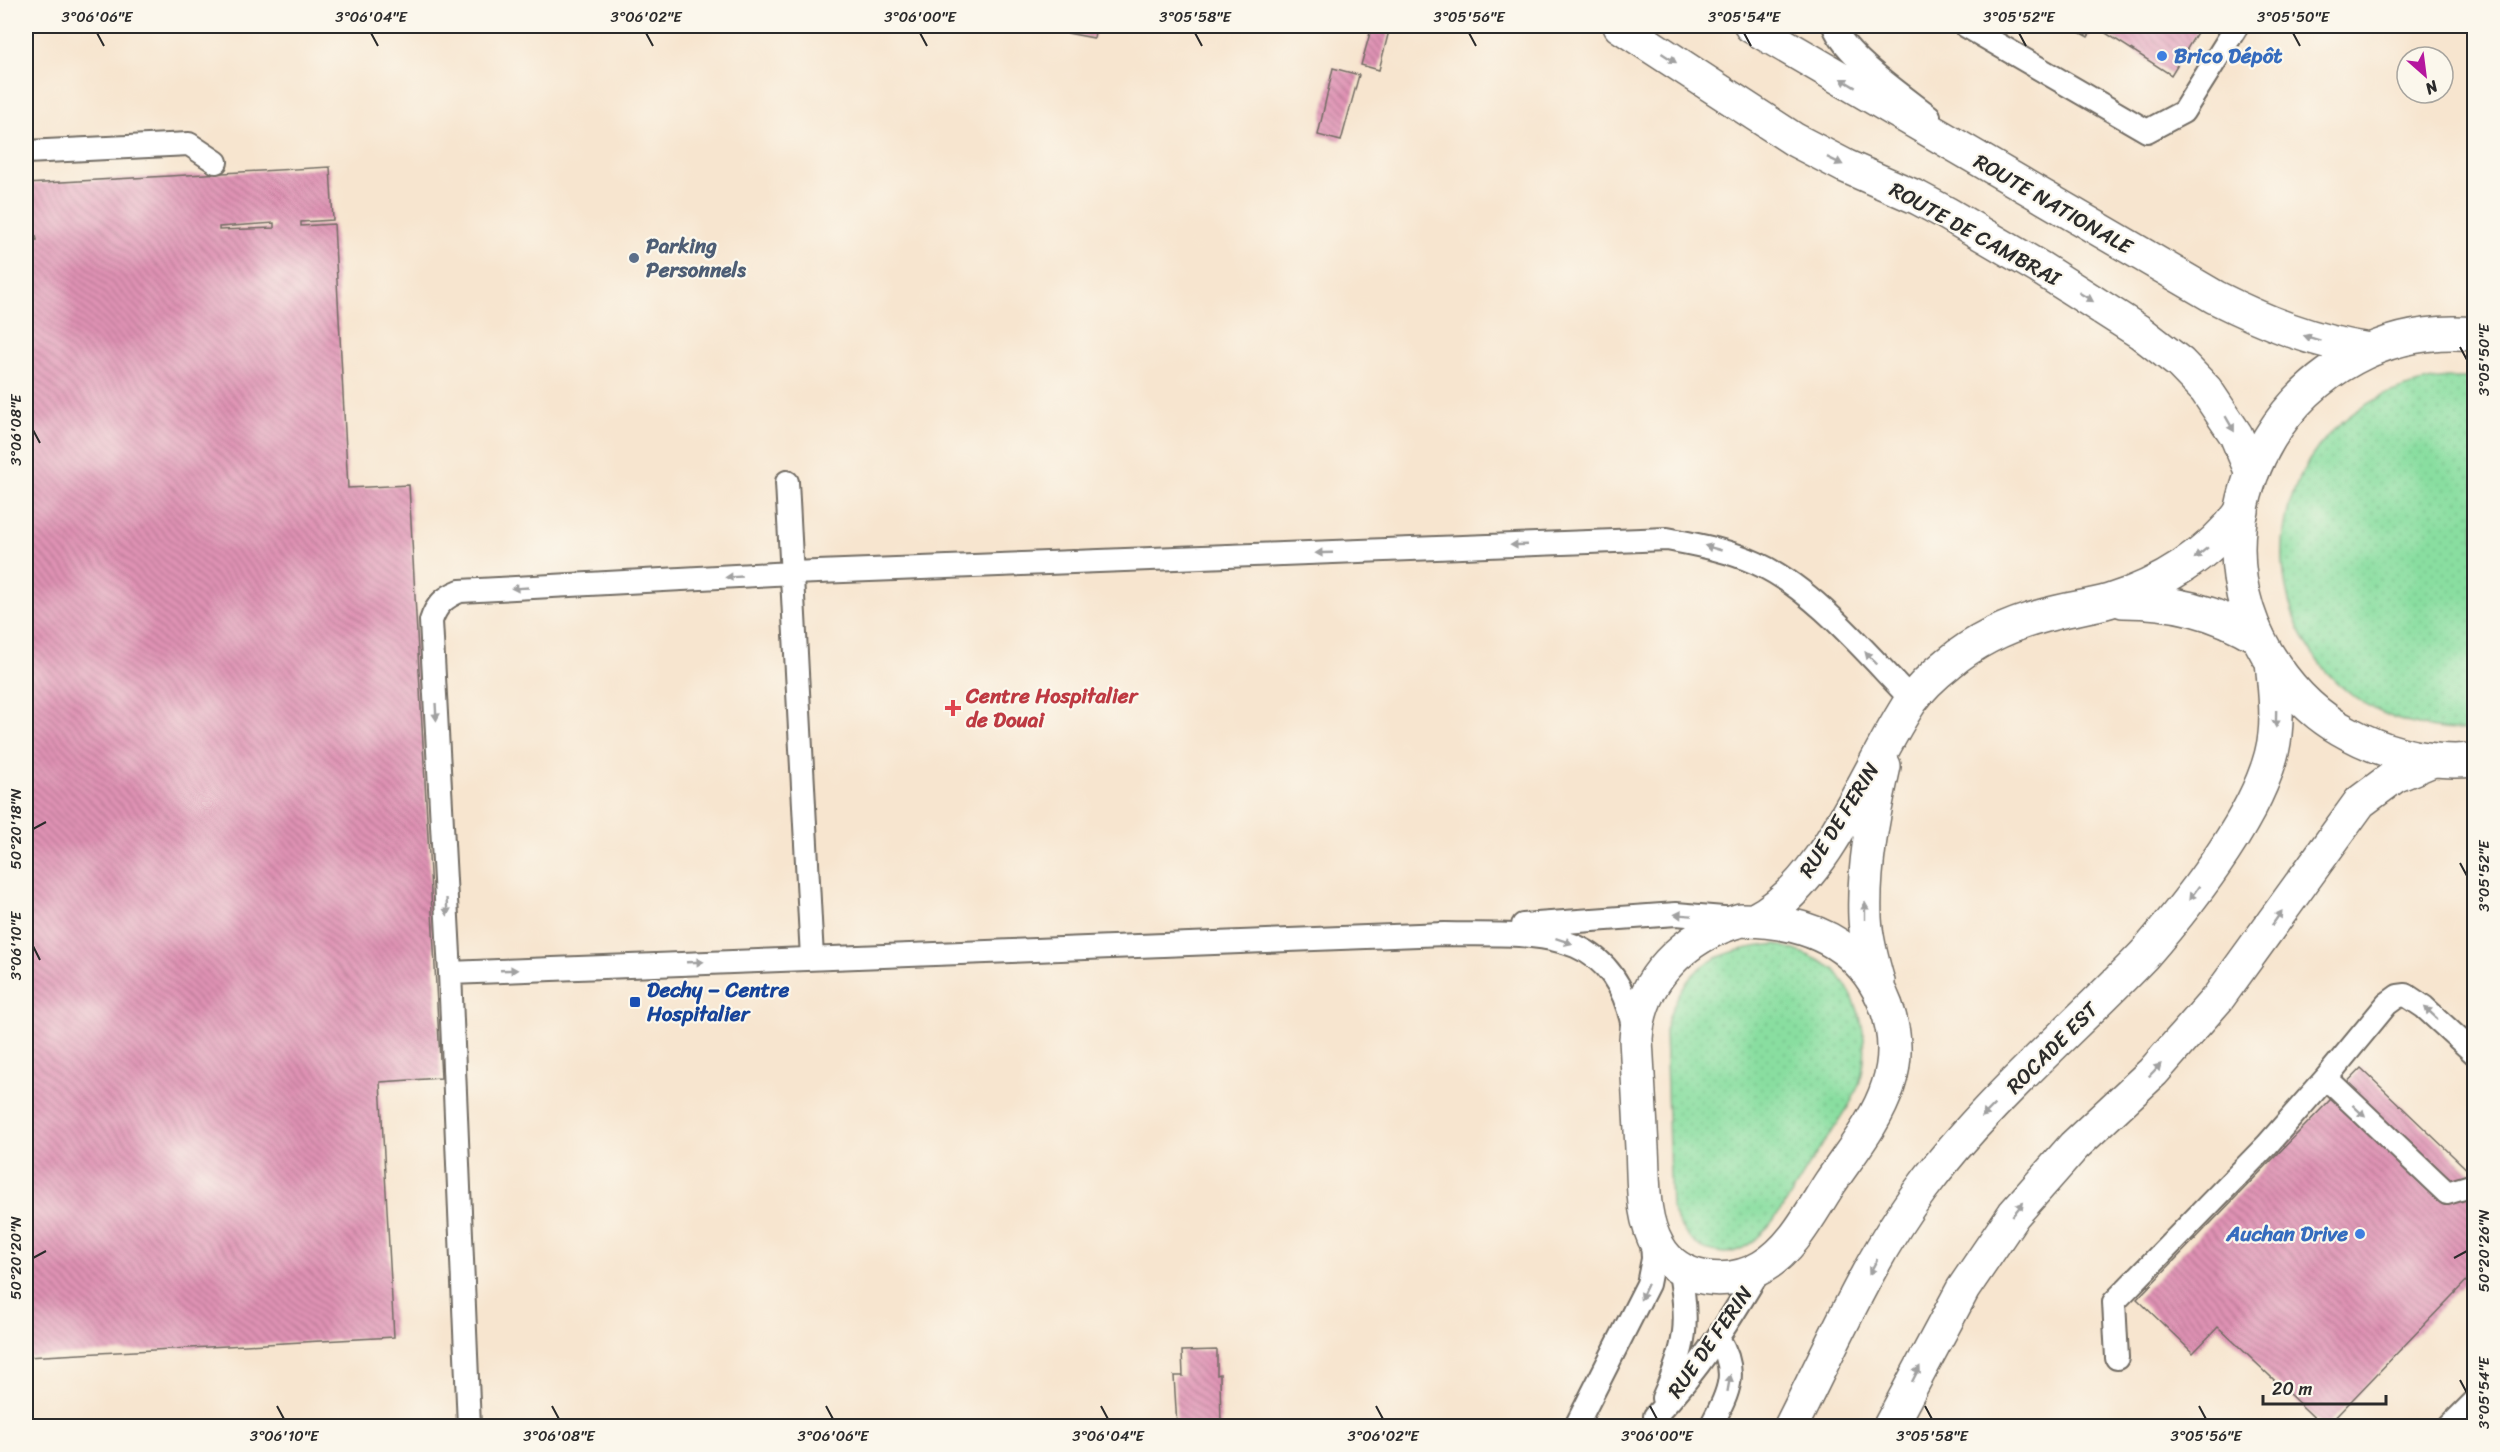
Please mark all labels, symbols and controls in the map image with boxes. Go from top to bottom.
text: 3°06'06"E [62,4,134,30]
text: 3°06'04"E [335,4,408,30]
text: 3°06'02"E [611,4,683,30]
text: 3°06'00"E [884,4,958,30]
text: 3°05'58"E [1159,4,1232,30]
text: 3°05'56"E [1433,4,1506,30]
text: 3°05'54"E [1708,4,1782,30]
text: 3°05'52"E [1983,4,2056,30]
text: 3°05'50"E [2257,4,2331,30]
place label: Brico Dépôt [2174,37,2283,75]
north arrow [2395,45,2455,105]
marker: Brico Dépôt [2155,49,2169,63]
one-way arrow [1661,52,1678,63]
text: N [2419,72,2444,104]
one-way arrow [1839,78,1856,88]
street label: ROUTE NATIONALE [1966,143,2141,266]
one-way arrow [1826,156,1843,166]
street label: ROUTE DE CAMBRAI [1882,171,2069,298]
place label: Parking Personnels [646,227,746,289]
marker: Parking Personnels [627,251,641,265]
one-way arrow [2078,291,2094,302]
text: 3°05'50"E [2471,322,2497,396]
one-way arrow [2303,333,2321,342]
text: 3°06'08"E [3,393,29,466]
one-way arrow [2225,416,2235,433]
one-way arrow [1510,541,1529,550]
one-way arrow [1704,543,1722,552]
one-way arrow [2194,546,2209,558]
one-way arrow [1315,548,1334,557]
one-way arrow [725,572,744,581]
one-way arrow [510,583,529,592]
one-way arrow [1864,651,1878,665]
place label: Centre Hospitalier de Douai [965,677,1140,739]
marker: Centre Hospitalier de Douai [944,699,962,717]
one-way arrow [432,703,441,722]
one-way arrow [2271,710,2281,729]
street label: RUE DE FERIN [1788,754,1890,885]
text: 50°20'18"N [3,788,29,869]
text: 3°05'52"E [2471,839,2497,912]
one-way arrow [2188,884,2200,900]
one-way arrow [442,897,451,916]
one-way arrow [1860,902,1870,921]
text: 3°06'10"E [3,910,29,980]
one-way arrow [1673,910,1692,920]
one-way arrow [2271,910,2282,926]
one-way arrow [1555,937,1573,946]
one-way arrow [685,958,704,967]
one-way arrow [499,966,518,975]
place label: Dechy – Centre Hospitalier [646,971,789,1033]
street label: ROCADE EST [1997,991,2109,1103]
marker: Dechy – Centre Hospitalier [628,995,642,1009]
one-way arrow [2424,1007,2439,1020]
one-way arrow [2147,1063,2161,1077]
one-way arrow [2352,1103,2366,1117]
one-way arrow [1981,1104,1996,1118]
one-way arrow [2012,1201,2024,1216]
text: 50°20'26"N [2471,1209,2497,1292]
place label: Auchan Drive [2226,1215,2348,1253]
text: 50°20'20"N [3,1216,29,1300]
marker: Auchan Drive [2353,1227,2367,1241]
one-way arrow [1868,1259,1878,1276]
street label: RUE DE FERIN [1657,1277,1763,1406]
one-way arrow [1639,1284,1649,1302]
text: 3°05'54"E [2471,1355,2497,1429]
one-way arrow [1912,1366,1921,1383]
scale bar [2263,1368,2386,1406]
one-way arrow [1725,1373,1734,1392]
text: 20 m [2272,1373,2312,1405]
text: 3°06'10"E [250,1423,320,1449]
text: 3°06'08"E [523,1423,596,1449]
text: 3°06'06"E [798,1423,870,1449]
text: 3°06'04"E [1072,1423,1145,1449]
text: 3°06'02"E [1348,1423,1420,1449]
text: 3°06'00"E [1621,1423,1695,1449]
text: 3°05'58"E [1896,1423,1969,1449]
text: 3°05'56"E [2170,1423,2243,1449]

